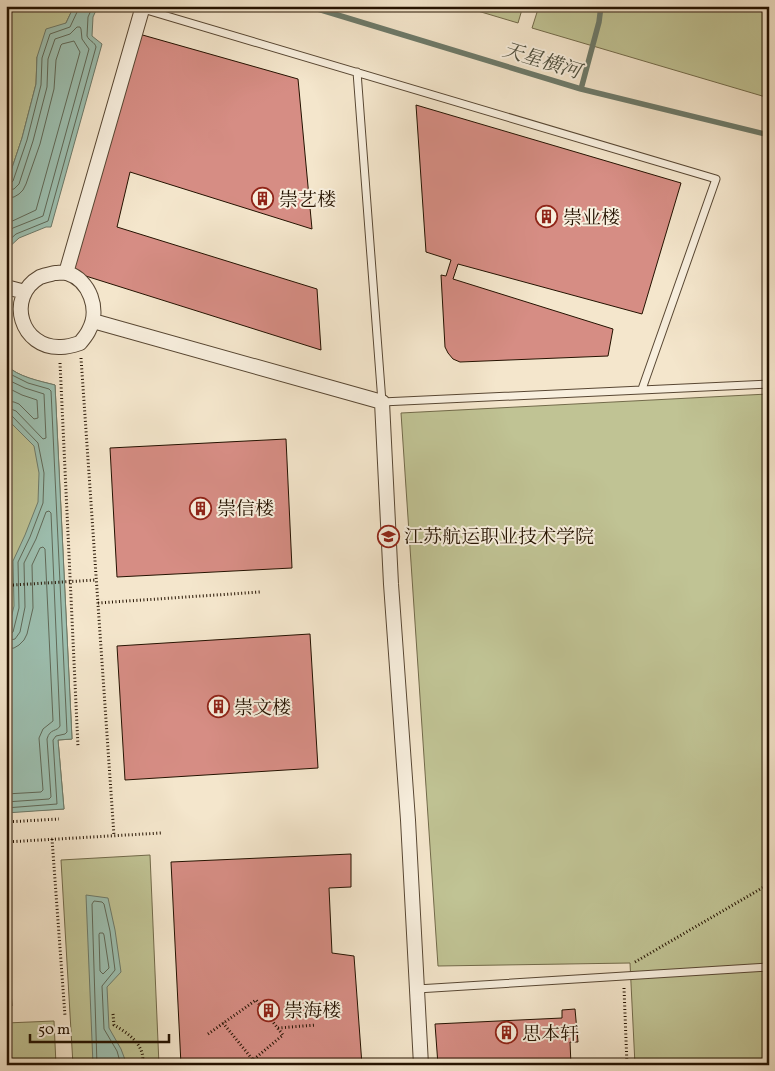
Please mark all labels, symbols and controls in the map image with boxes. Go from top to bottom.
water label: 天星横河 [499,37,587,88]
building icon: 崇艺楼 [251,187,275,211]
place label: 崇艺楼 [279,188,336,214]
building icon: 崇业楼 [535,205,559,229]
place label: 崇业楼 [563,206,620,232]
building icon: 崇信楼 [189,496,213,520]
place label: 崇信楼 [217,497,274,523]
school or university icon: 江苏航运职业技术学院 [376,524,400,548]
place label: 江苏航运职业技术学院 [404,525,594,551]
building icon: 崇文楼 [206,695,230,719]
place label: 崇文楼 [234,696,291,722]
building icon: 崇海楼 [256,998,280,1022]
place label: 崇海楼 [284,999,341,1025]
scale bar [30,1011,169,1043]
text: 50 m [38,1020,70,1041]
building icon: 思本轩 [494,1021,518,1045]
place label: 思本轩 [522,1022,579,1048]

